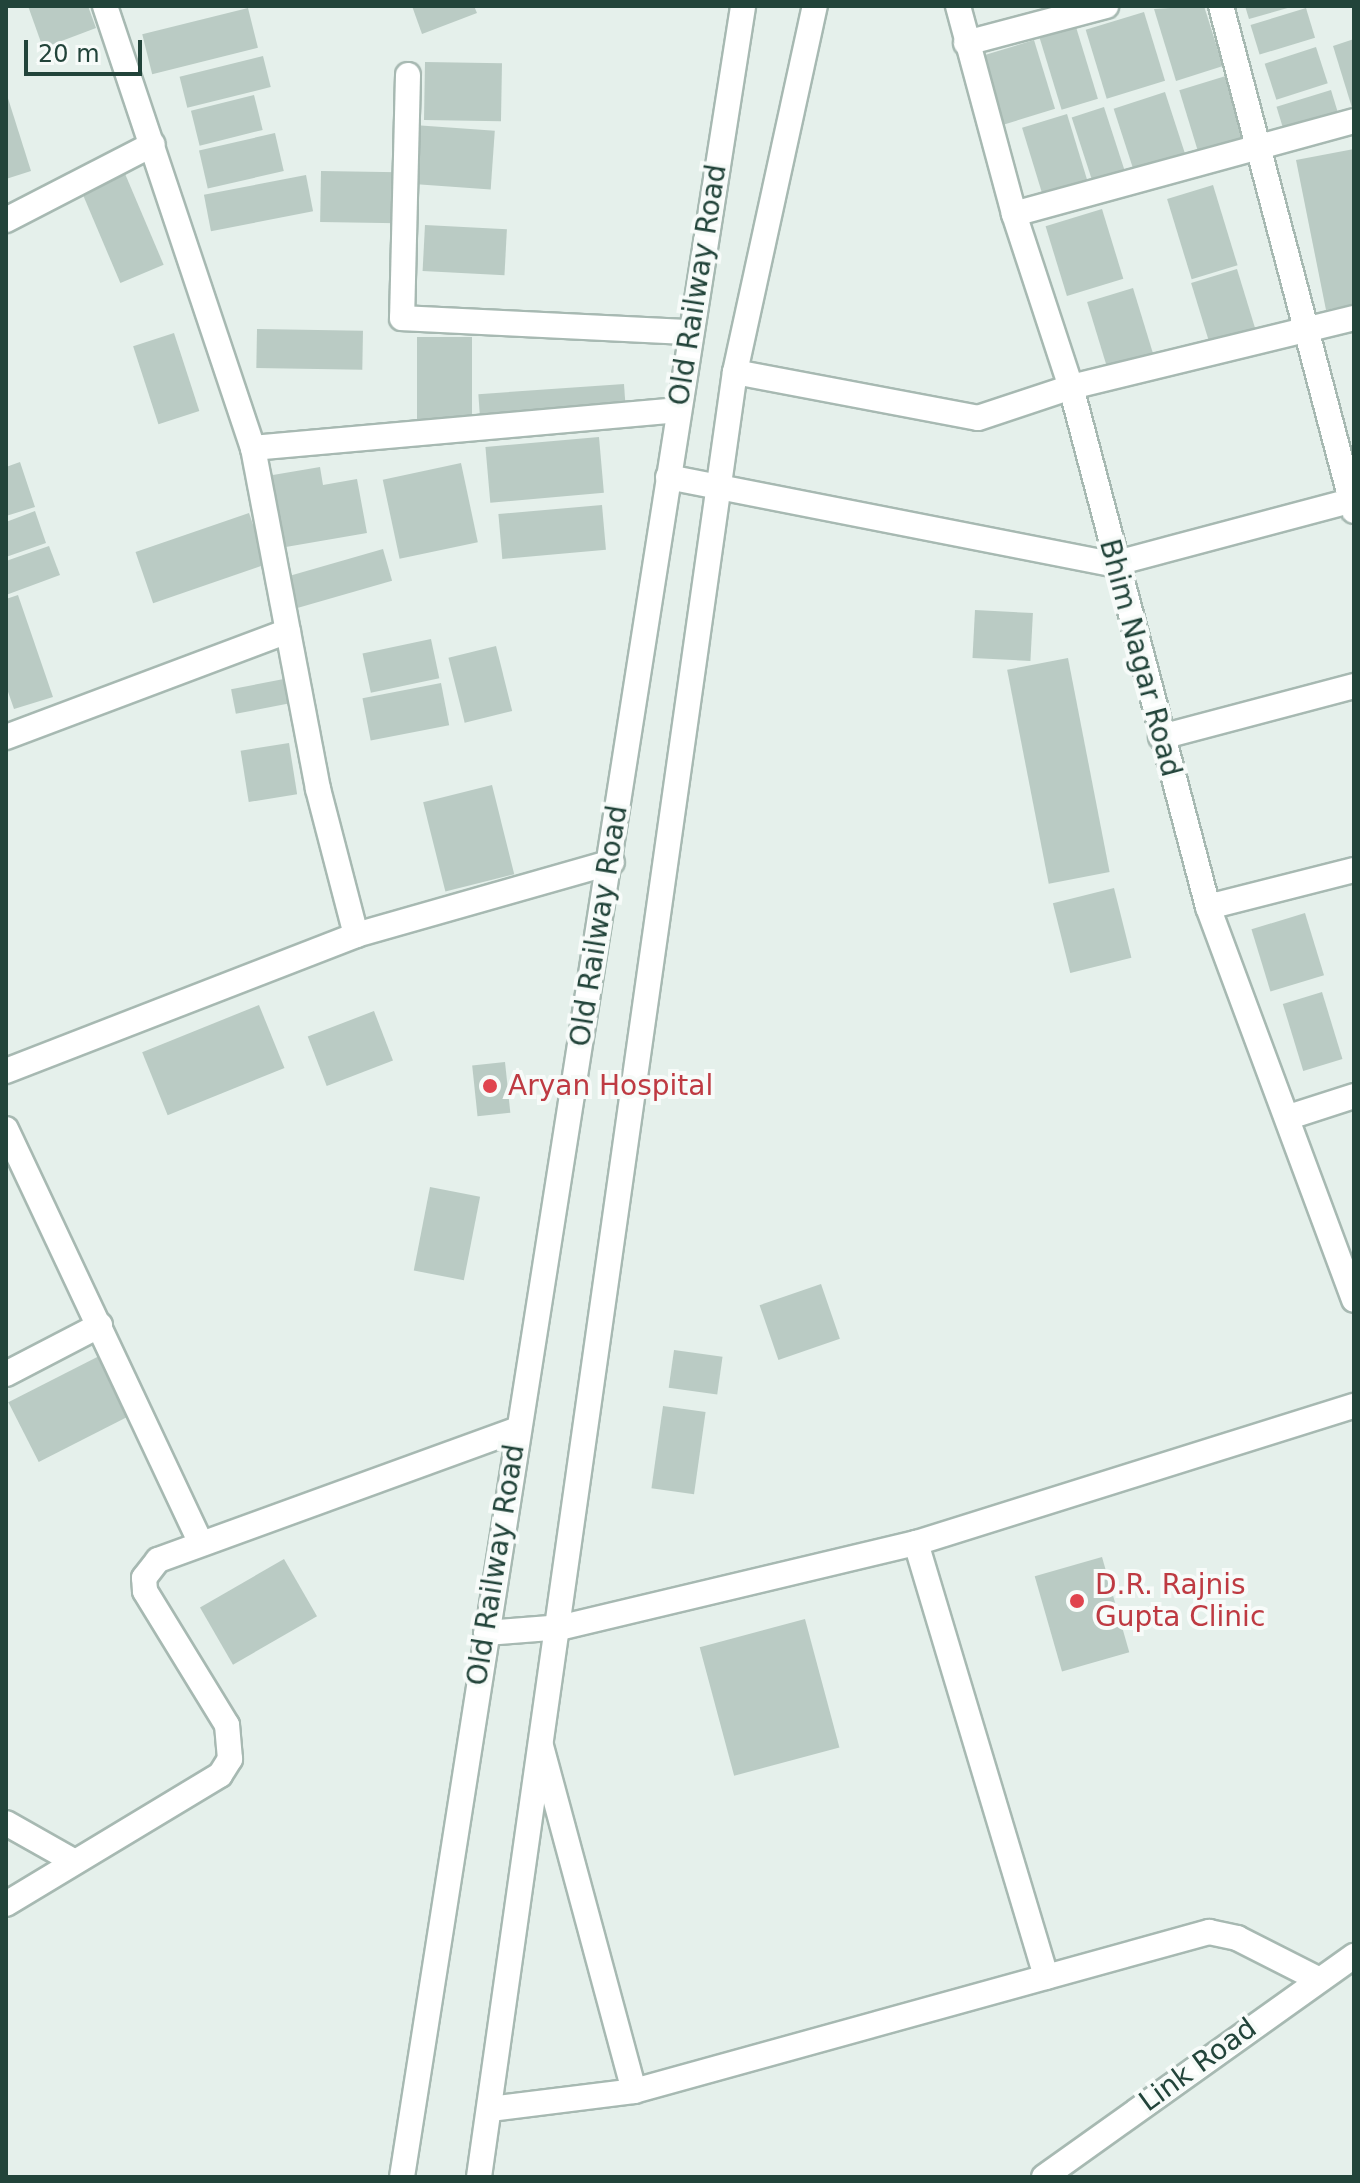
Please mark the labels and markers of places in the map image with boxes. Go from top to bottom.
place label: Aryan Hospital [508,1069,713,1103]
marker: Aryan Hospital [479,1075,501,1097]
place label: D.R. Rajnis Gupta Clinic [1095,1568,1265,1634]
marker: D.R. Rajnis Gupta Clinic [1066,1590,1088,1612]

